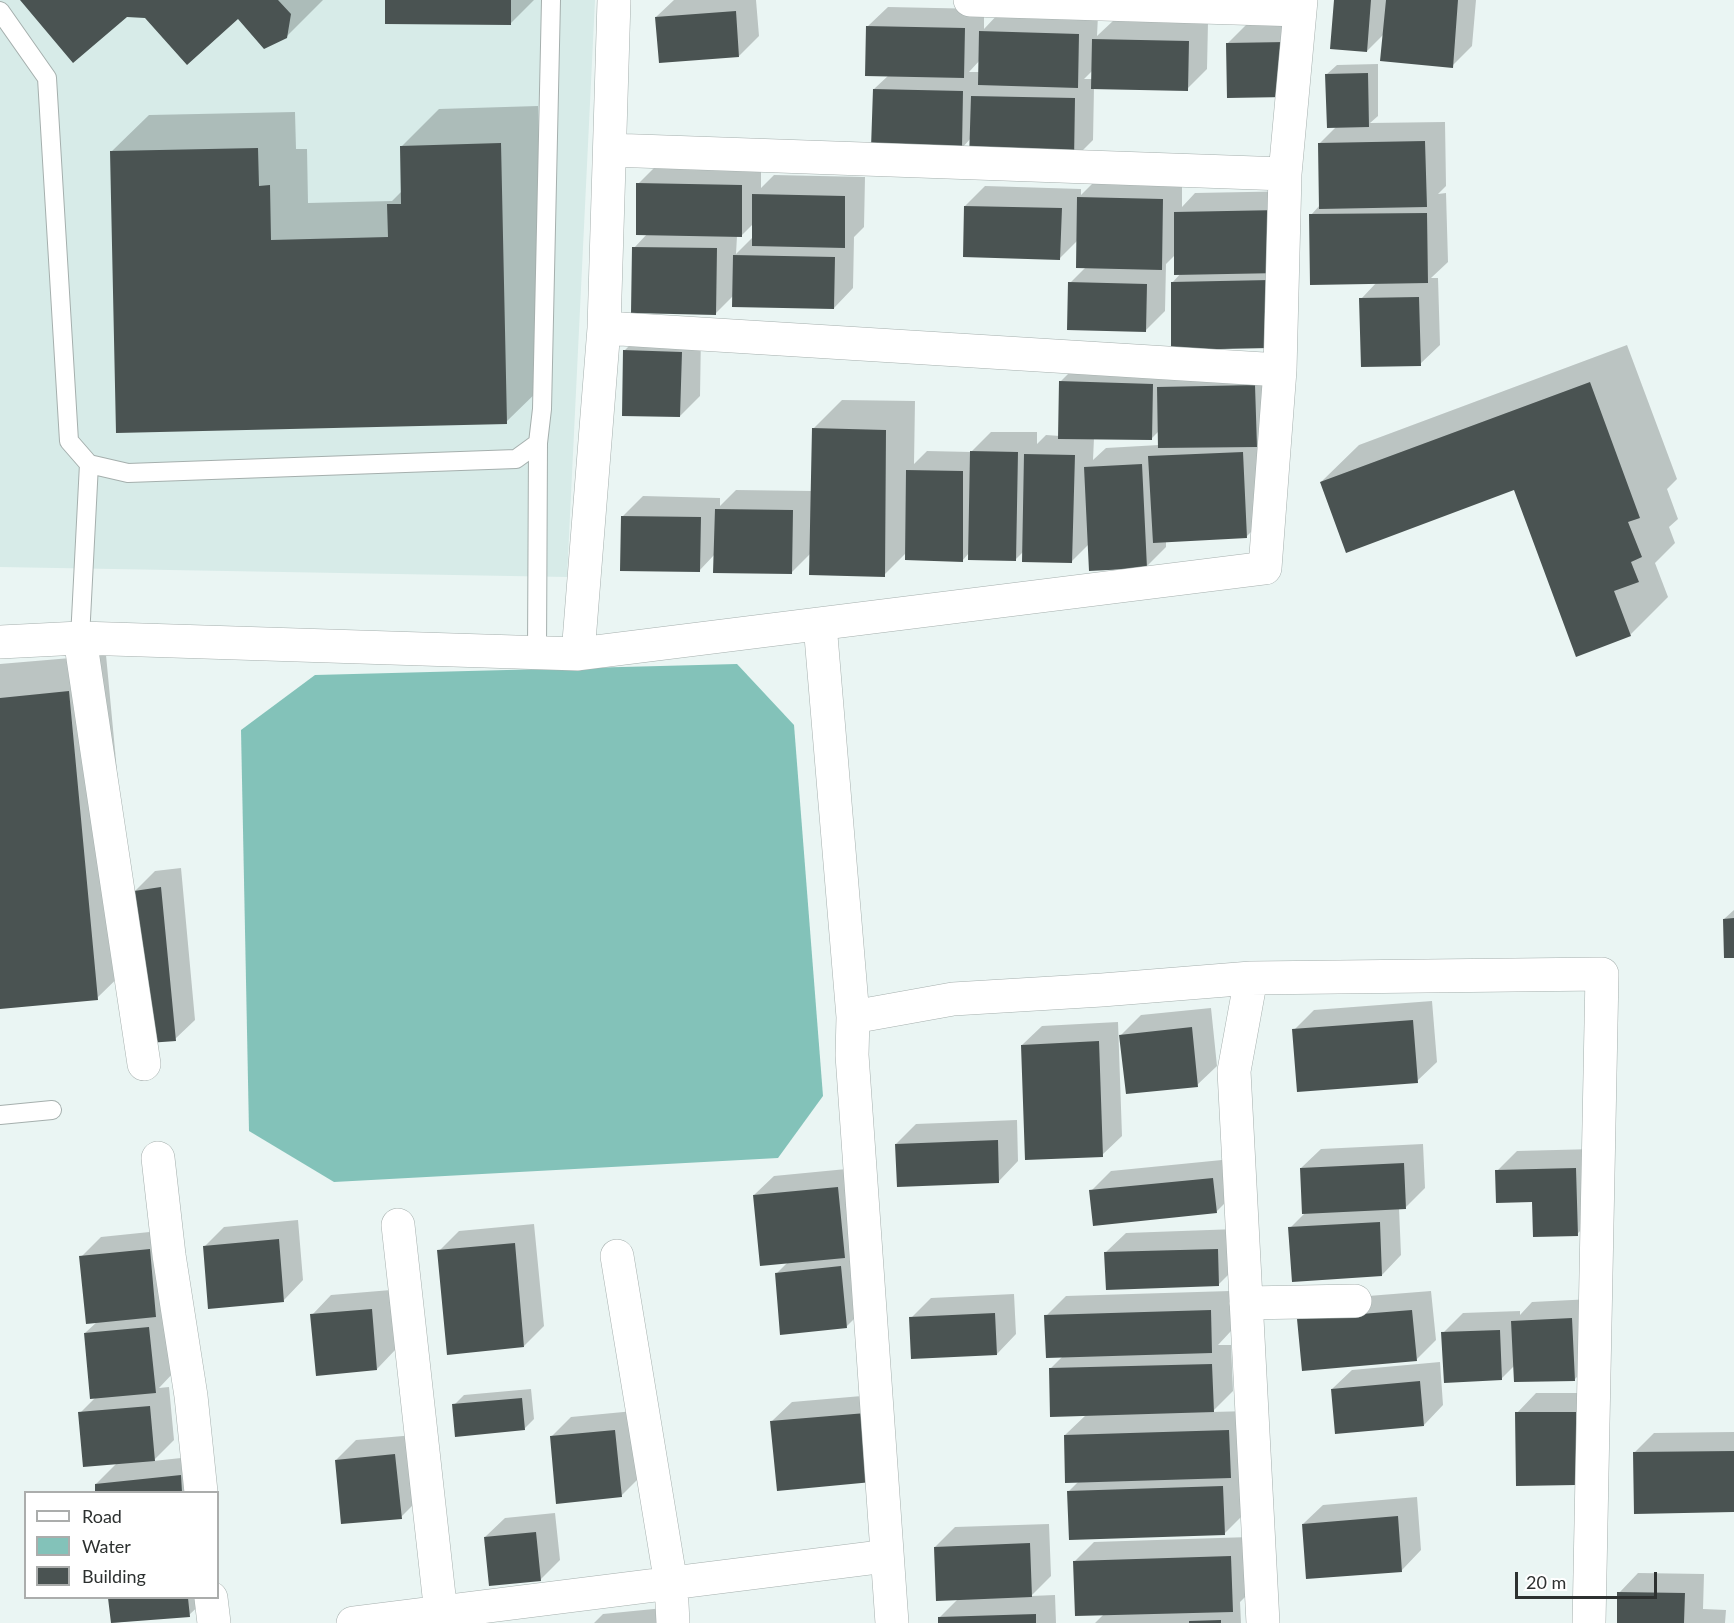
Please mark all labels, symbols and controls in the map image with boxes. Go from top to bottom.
legend [24,1491,219,1599]
text: Road [82,1505,122,1527]
text: Water [82,1535,131,1557]
scale bar [1518,1560,1660,1598]
text: Building [82,1565,146,1587]
text: 20 m [1526,1571,1566,1593]

